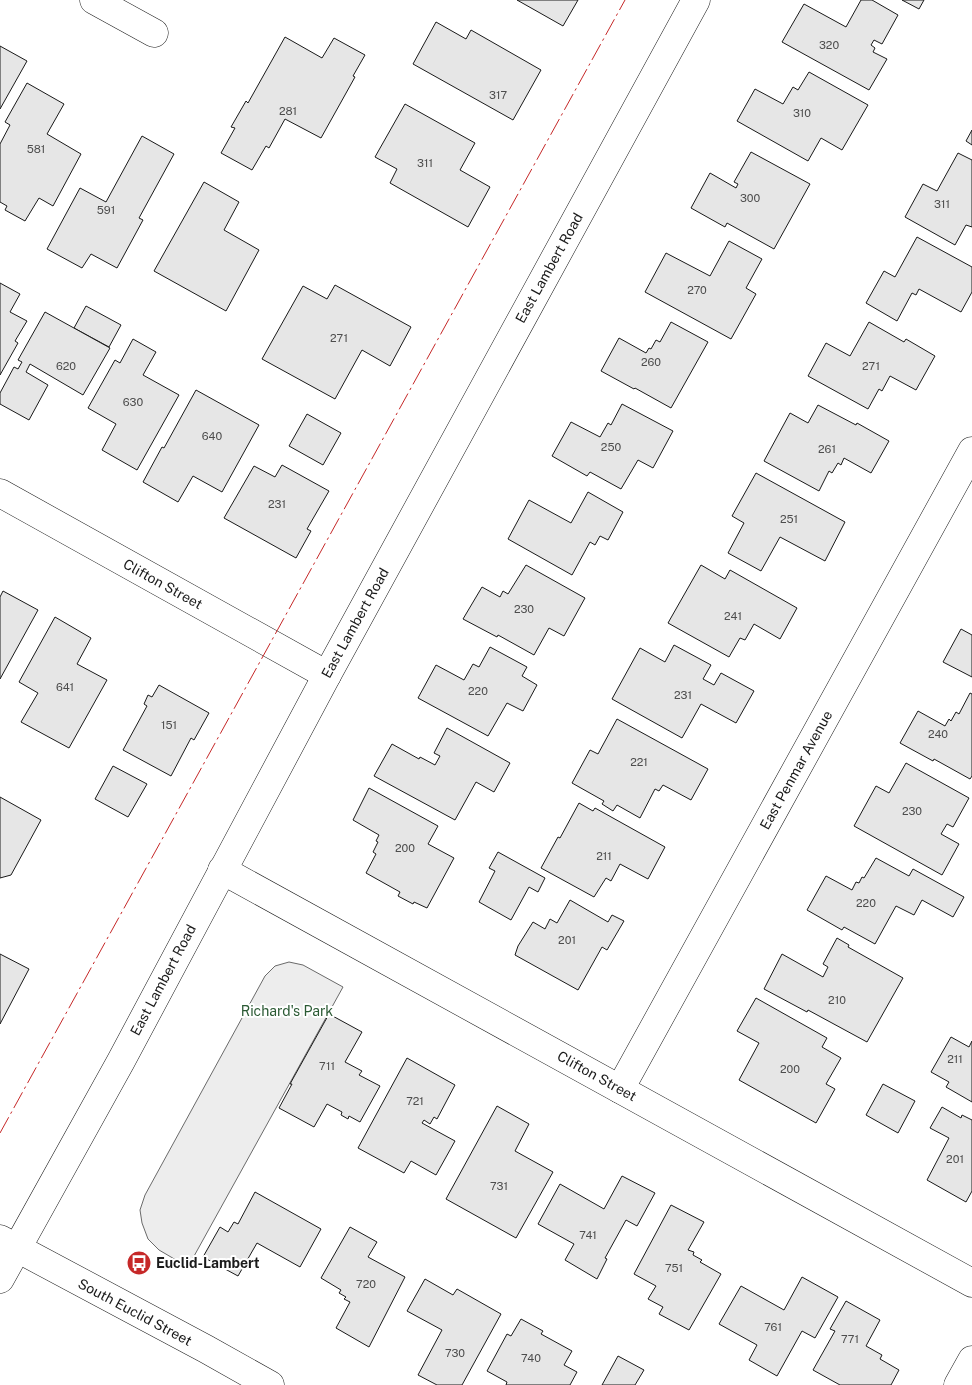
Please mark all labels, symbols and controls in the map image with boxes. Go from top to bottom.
house number: 320 [819,39,839,51]
house number: 317 [489,89,507,101]
house number: 281 [279,105,297,117]
house number: 310 [793,107,811,119]
house number: 581 [27,143,45,155]
house number: 311 [417,157,433,169]
house number: 300 [740,192,760,204]
house number: 311 [934,198,950,210]
house number: 591 [97,204,115,216]
street label: East Lambert Road [512,210,586,326]
house number: 270 [687,284,707,296]
house number: 271 [330,332,348,344]
house number: 260 [641,356,661,368]
house number: 620 [56,360,76,372]
house number: 271 [862,360,880,372]
house number: 630 [123,396,143,408]
house number: 640 [202,430,223,442]
house number: 250 [601,441,621,453]
house number: 261 [818,443,836,455]
house number: 231 [268,498,286,510]
house number: 251 [780,513,798,525]
street label: Clifton Street [121,556,205,612]
street label: East Lambert Road [318,565,392,681]
house number: 230 [514,603,534,615]
house number: 241 [724,610,742,622]
house number: 641 [56,681,74,693]
house number: 220 [468,685,488,697]
house number: 231 [674,689,692,701]
street label: East Penmar Avenue [757,708,835,832]
house number: 151 [161,719,177,731]
house number: 240 [928,728,948,740]
house number: 221 [630,756,648,768]
house number: 230 [902,805,922,817]
house number: 200 [395,842,415,854]
house number: 211 [596,850,612,862]
house number: 220 [856,897,876,909]
street label: East Lambert Road [127,922,199,1038]
house number: 201 [558,934,576,946]
house number: 210 [828,994,846,1006]
park label: Richard's Park [241,1003,333,1019]
street label: Clifton Street [555,1048,639,1104]
house number: 211 [947,1053,963,1065]
house number: 711 [319,1060,335,1072]
house number: 200 [780,1063,800,1075]
house number: 721 [406,1095,424,1107]
house number: 201 [946,1153,964,1165]
house number: 731 [490,1180,508,1192]
house number: 741 [579,1229,597,1241]
bus stop icon: Euclid-Lambert [126,1250,152,1276]
place label: Euclid-Lambert [156,1255,260,1271]
house number: 751 [665,1262,683,1274]
street label: South Euclid Street [75,1275,195,1349]
house number: 720 [356,1278,376,1290]
house number: 761 [764,1321,782,1333]
house number: 771 [841,1333,859,1345]
house number: 730 [445,1347,465,1359]
house number: 740 [521,1352,541,1364]

